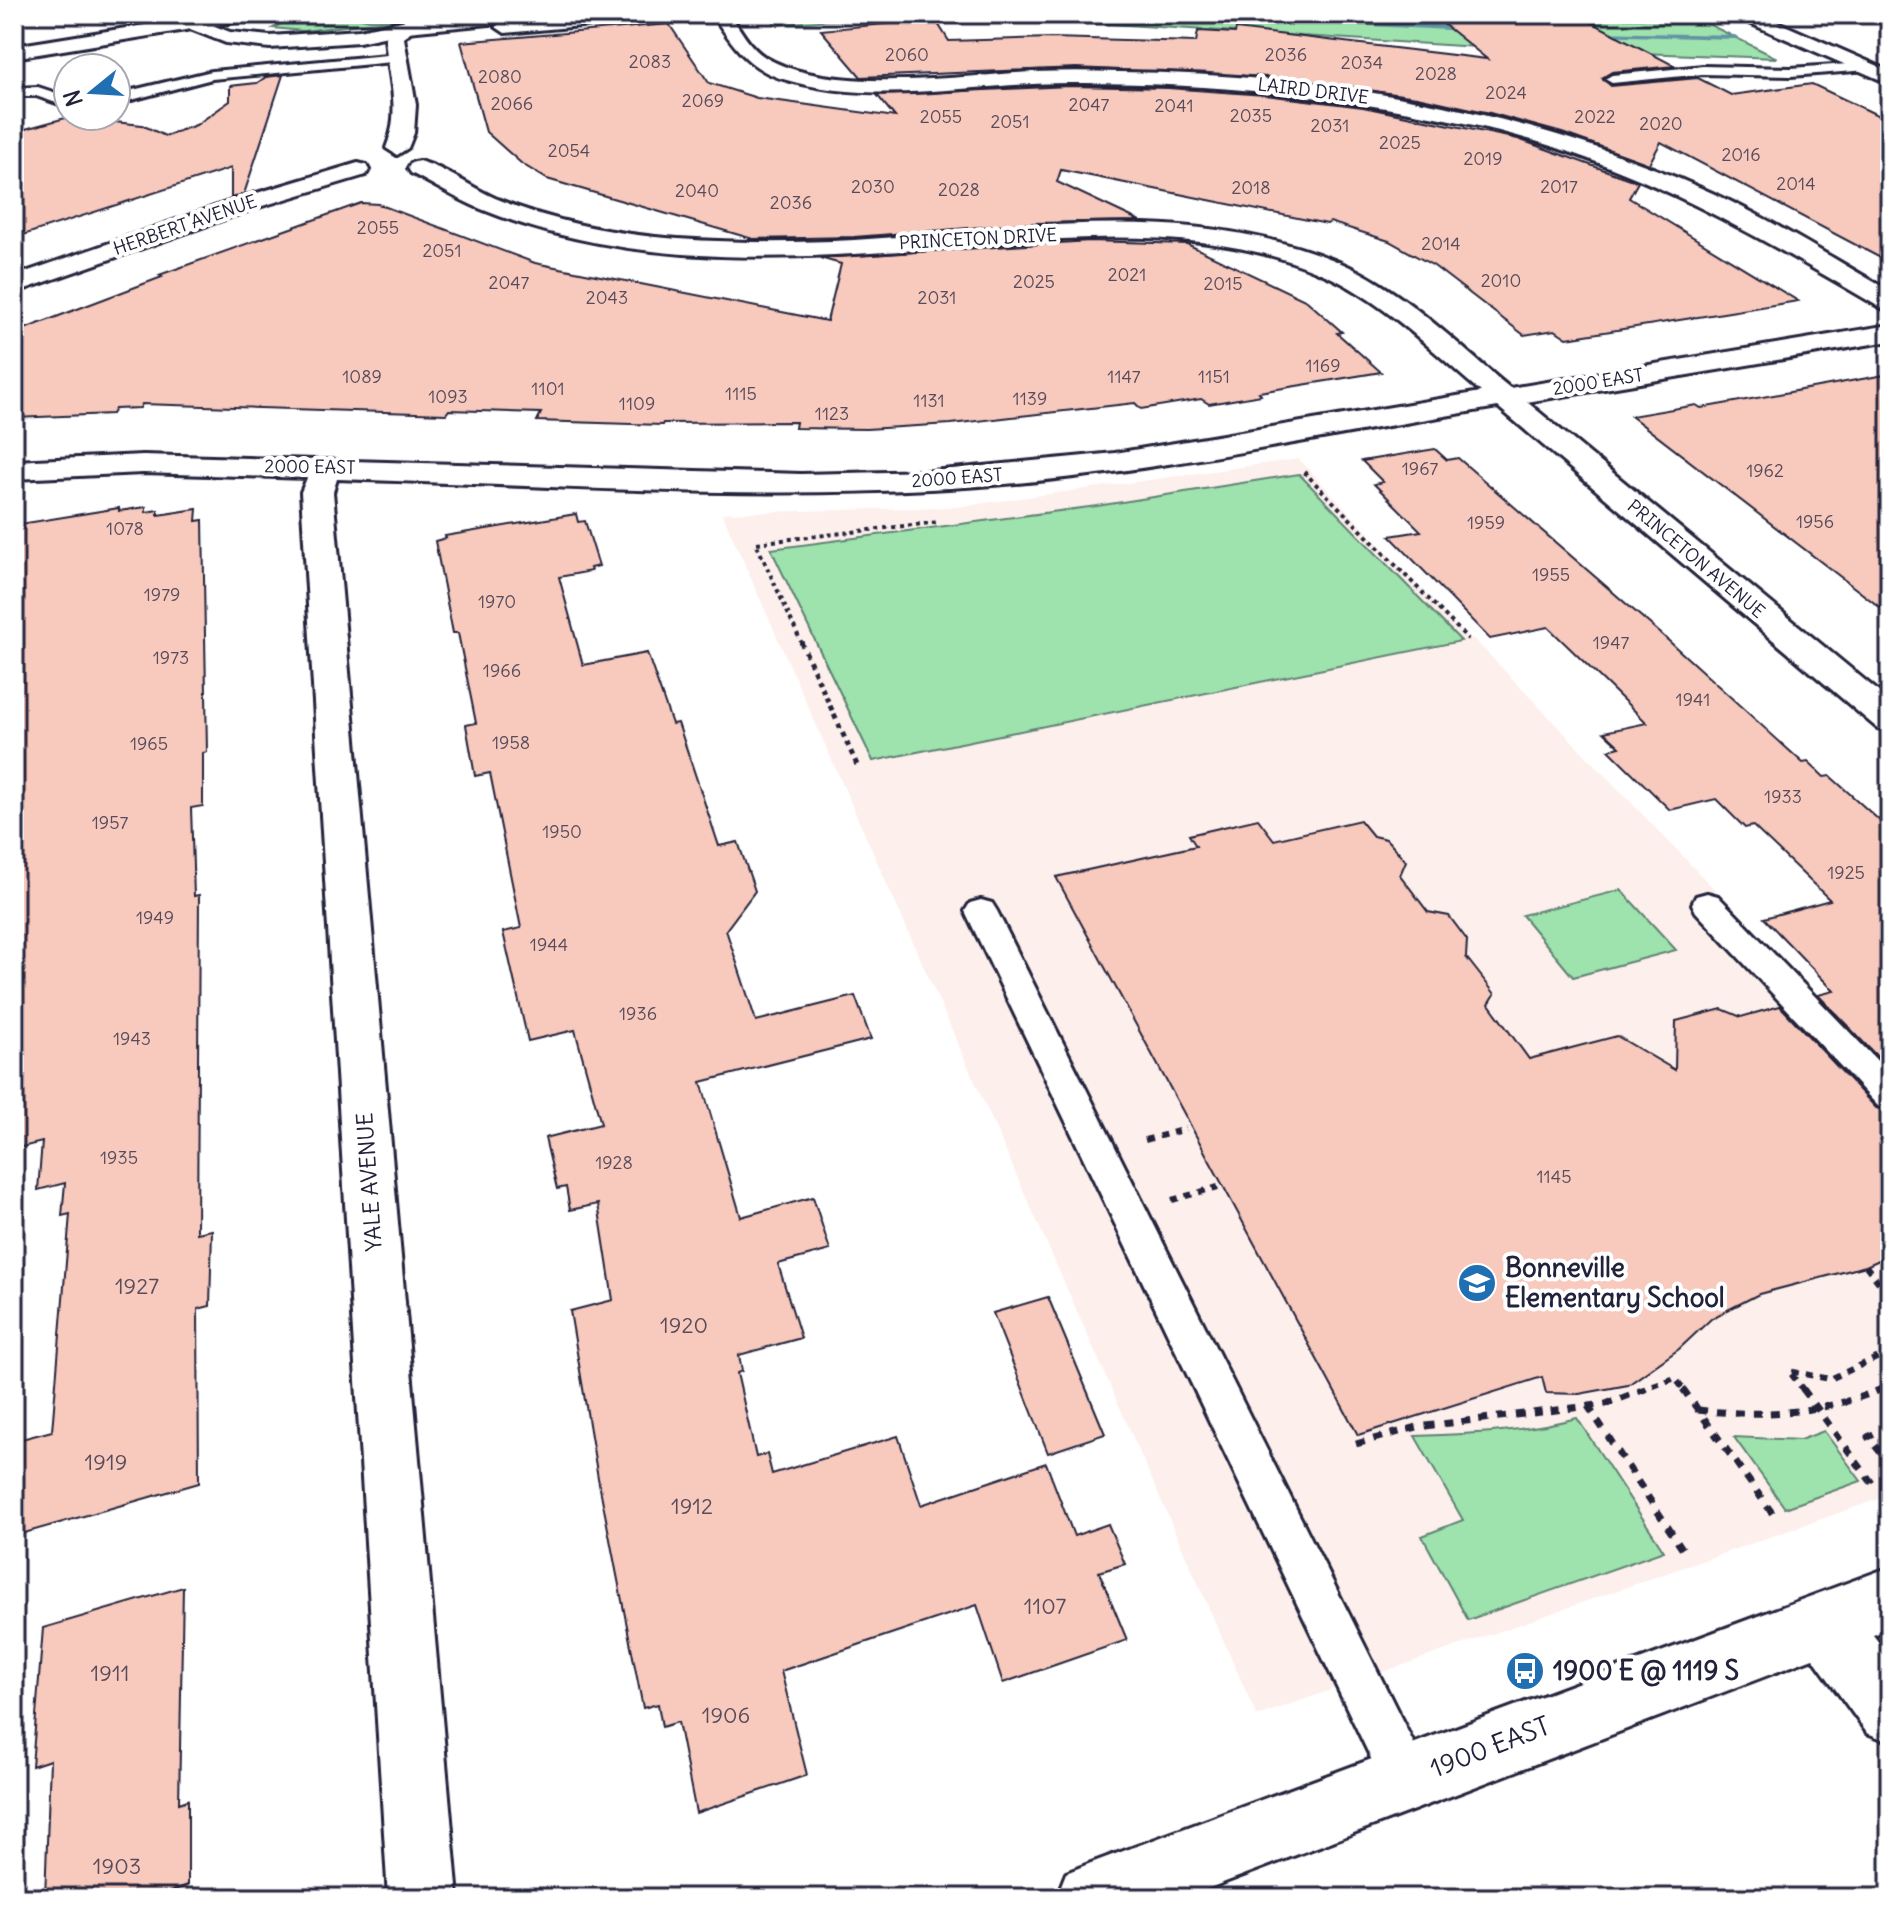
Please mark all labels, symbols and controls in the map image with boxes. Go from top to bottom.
house number: 2060 [885,43,929,66]
house number: 2036 [1265,43,1307,66]
house number: 2083 [629,50,671,73]
house number: 2034 [1341,51,1383,74]
north arrow [52,52,132,132]
house number: 2028 [1415,62,1457,85]
house number: 2080 [478,65,522,88]
street label: LAIRD DRIVE [1256,72,1370,109]
house number: 2024 [1485,81,1527,104]
text: N [57,87,89,110]
house number: 2069 [682,89,724,112]
house number: 2066 [491,92,533,115]
house number: 2047 [1069,93,1110,116]
house number: 2041 [1154,94,1194,117]
house number: 2035 [1230,104,1272,127]
house number: 2055 [920,105,962,128]
house number: 2022 [1574,105,1616,128]
house number: 2051 [990,110,1030,133]
house number: 2020 [1639,112,1683,135]
house number: 2031 [1311,114,1349,137]
house number: 2025 [1379,131,1421,154]
house number: 2054 [548,139,590,162]
house number: 2016 [1721,143,1761,166]
house number: 2019 [1463,147,1503,170]
house number: 2014 [1776,172,1816,195]
house number: 2030 [851,175,895,198]
house number: 2017 [1540,175,1578,198]
house number: 2018 [1231,176,1271,199]
house number: 2028 [938,178,980,201]
house number: 2040 [675,179,719,202]
street label: HERBERT AVENUE [110,189,260,260]
house number: 2036 [770,191,812,214]
house number: 2055 [357,216,399,239]
street label: PRINCETON DRIVE [898,223,1058,254]
house number: 2014 [1421,232,1461,255]
house number: 2051 [422,239,462,262]
house number: 2021 [1108,263,1146,286]
house number: 2010 [1481,269,1521,292]
house number: 2025 [1013,270,1055,293]
house number: 2047 [489,271,530,294]
house number: 2015 [1203,272,1243,295]
house number: 2043 [586,286,628,309]
house number: 2031 [918,286,956,309]
house number: 1169 [1305,354,1341,377]
street label: 2000 EAST [1551,363,1645,400]
house number: 1089 [342,365,382,388]
house number: 1147 [1107,365,1141,388]
house number: 1151 [1198,365,1230,388]
house number: 1101 [531,377,565,400]
house number: 1115 [725,382,757,405]
house number: 1093 [428,385,468,408]
house number: 1139 [1013,387,1047,410]
house number: 1131 [913,389,945,412]
house number: 1109 [619,392,655,415]
house number: 1123 [815,402,849,425]
street label: 2000 EAST [264,454,356,479]
house number: 1967 [1402,457,1439,480]
house number: 1962 [1746,459,1784,482]
street label: 2000 EAST [911,463,1003,492]
street label: PRINCETON AVENUE [1623,494,1770,623]
house number: 1956 [1796,510,1834,533]
house number: 1959 [1467,511,1505,534]
house number: 1078 [106,517,144,540]
house number: 1955 [1532,563,1570,586]
house number: 1979 [144,583,180,606]
house number: 1970 [478,590,516,613]
house number: 1947 [1593,631,1629,654]
house number: 1973 [153,646,189,669]
house number: 1966 [483,659,521,682]
house number: 1941 [1676,688,1710,711]
house number: 1958 [492,731,530,754]
house number: 1965 [130,732,168,755]
house number: 1933 [1764,785,1802,808]
house number: 1957 [92,811,129,834]
house number: 1950 [542,820,582,843]
house number: 1925 [1827,861,1865,884]
house number: 1949 [136,906,174,929]
house number: 1944 [530,933,568,956]
house number: 1936 [619,1002,657,1025]
house number: 1943 [113,1027,151,1050]
street label: YALE AVENUE [350,1112,388,1252]
house number: 1935 [100,1146,138,1169]
house number: 1928 [595,1151,633,1174]
house number: 1145 [1536,1165,1572,1188]
place label: Bonneville Elementary School [1505,1251,1725,1314]
school or university icon: Bonneville Elementary School [1456,1262,1498,1304]
house number: 1927 [115,1272,159,1300]
house number: 1920 [660,1311,708,1339]
house number: 1919 [85,1448,127,1476]
house number: 1912 [671,1492,713,1520]
house number: 1107 [1024,1592,1066,1620]
bus stop icon: 1900 E @ 1119 S [1504,1650,1546,1692]
place label: 1900 E @ 1119 S [1553,1654,1739,1687]
house number: 1911 [91,1659,129,1687]
house number: 1906 [702,1701,750,1729]
street label: 1900 EAST [1425,1709,1554,1784]
house number: 1903 [93,1852,141,1880]

